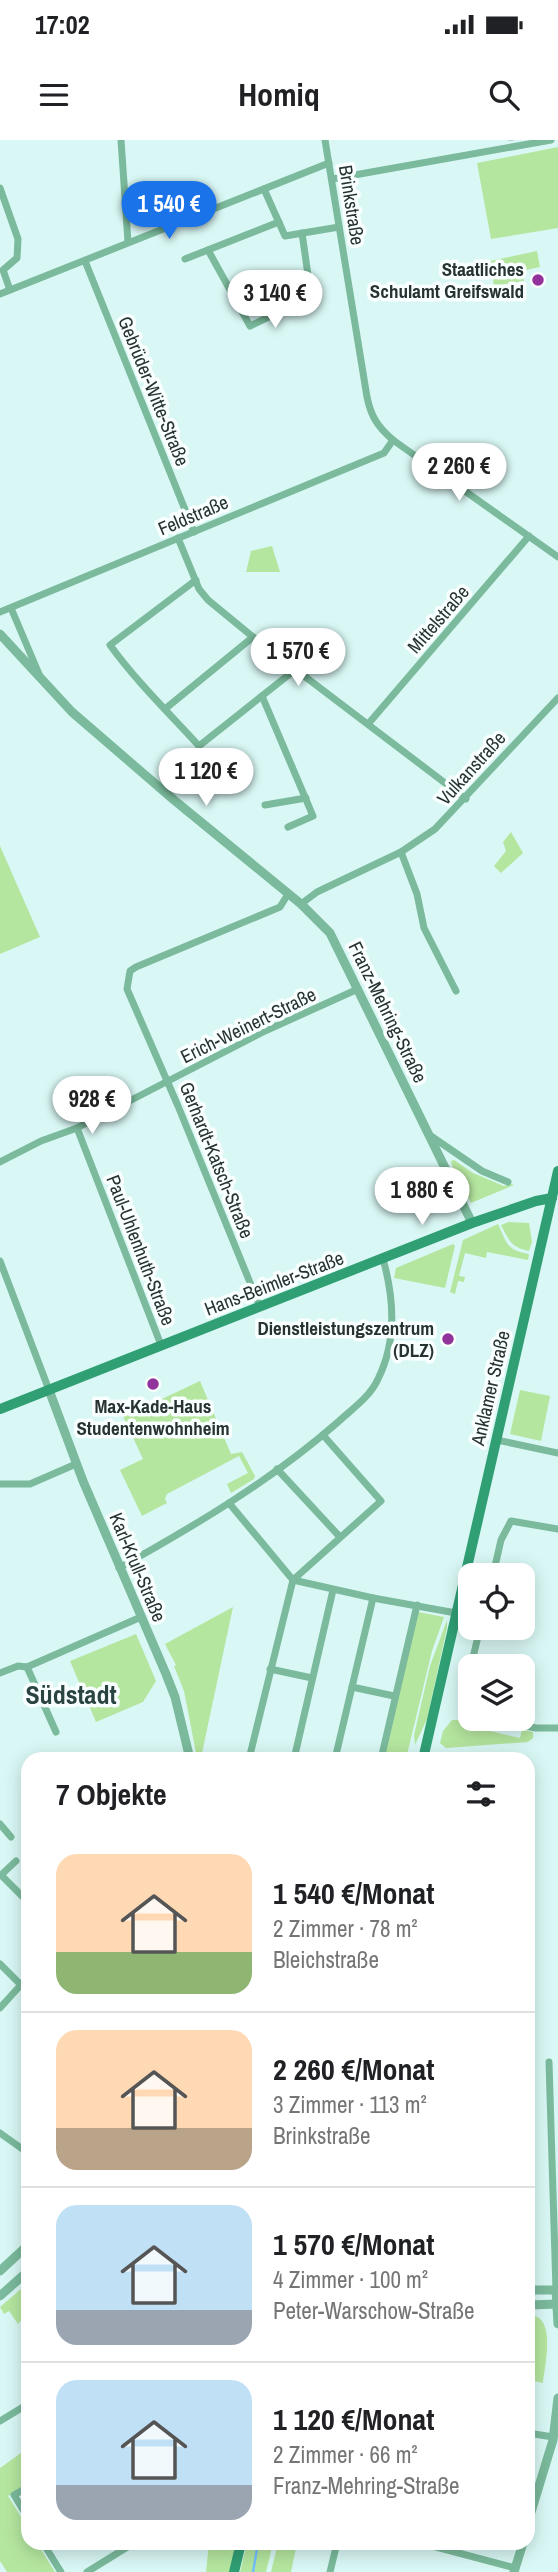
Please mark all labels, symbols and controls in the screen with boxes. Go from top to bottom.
text: 17:02 [35,7,90,42]
text: Homiq [238,73,320,116]
icon: menu [35,76,73,114]
icon: search [485,76,523,114]
street label: Brinkstraße [333,163,371,247]
pin: 1 540 € [104,182,234,241]
text: 1 540 € [138,188,200,219]
place label: Staatliches Schulamt Greifswald [370,256,524,304]
pin: 3 140 € [210,270,340,330]
marker: Staatliches Schulamt Greifswald [530,272,546,288]
text: 3 140 € [244,277,306,308]
street label: Gebrüder-Witte-Straße [112,312,196,470]
pin: 2 260 € [394,444,524,503]
text: 2 260 € [428,450,490,481]
street label: Feldstraße [154,489,232,541]
street label: Mittelstraße [401,579,475,659]
pin: 1 570 € [233,629,363,688]
text: 1 570 € [267,635,329,666]
street label: Vulkanstraße [431,725,511,811]
pin: 1 120 € [141,748,271,808]
text: 1 120 € [175,755,237,786]
street label: Franz-Mehring-Straße [343,937,433,1087]
street label: Erich-Weinert-Straße [176,981,320,1069]
pin: 928 € [43,1076,141,1136]
street label: Gerhardt-Katsch-Straße [174,1078,260,1242]
text: 928 € [68,1083,116,1114]
pin: 1 880 € [357,1168,487,1227]
street label: Paul-Uhlenhuth-Straße [100,1171,182,1329]
text: 1 880 € [391,1174,453,1205]
street label: Hans-Beimler-Straße [201,1244,347,1322]
place label: Dienstleistungszentrum (DLZ) [257,1315,434,1363]
street label: Anklamer Straße [464,1328,516,1449]
marker: Dienstleistungszentrum (DLZ) [440,1331,456,1347]
marker: Max-Kade-Haus Studentenwohnheim [145,1376,161,1392]
place label: Max-Kade-Haus Studentenwohnheim [76,1393,230,1441]
street label: Karl-Krull-Straße [103,1509,173,1625]
map controls [458,1563,535,1731]
button: locate [458,1563,535,1640]
button: layers [458,1654,535,1731]
district label: Südstadt [25,1677,117,1712]
text: 7 Objekte [56,1774,167,1814]
icon: filters [462,1775,500,1813]
text: 1 540 €/Monat [273,1873,434,1913]
icon: home [112,1882,196,1966]
text: 2 Zimmer · 78 m² [273,1913,418,1944]
text: Bleichstraße [273,1944,379,1975]
text: 2 260 €/Monat [273,2049,434,2089]
icon: home [112,2058,196,2142]
text: 3 Zimmer · 113 m² [273,2089,427,2120]
text: Brinkstraße [273,2120,370,2151]
text: 1 570 €/Monat [273,2224,434,2264]
icon: home [112,2233,196,2317]
text: 4 Zimmer · 100 m² [273,2264,428,2295]
text: Peter-Warschow-Straße [273,2295,475,2326]
text: 1 120 €/Monat [273,2399,434,2439]
icon: home [112,2408,196,2492]
text: 2 Zimmer · 66 m² [273,2439,418,2470]
text: Franz-Mehring-Straße [273,2470,460,2501]

